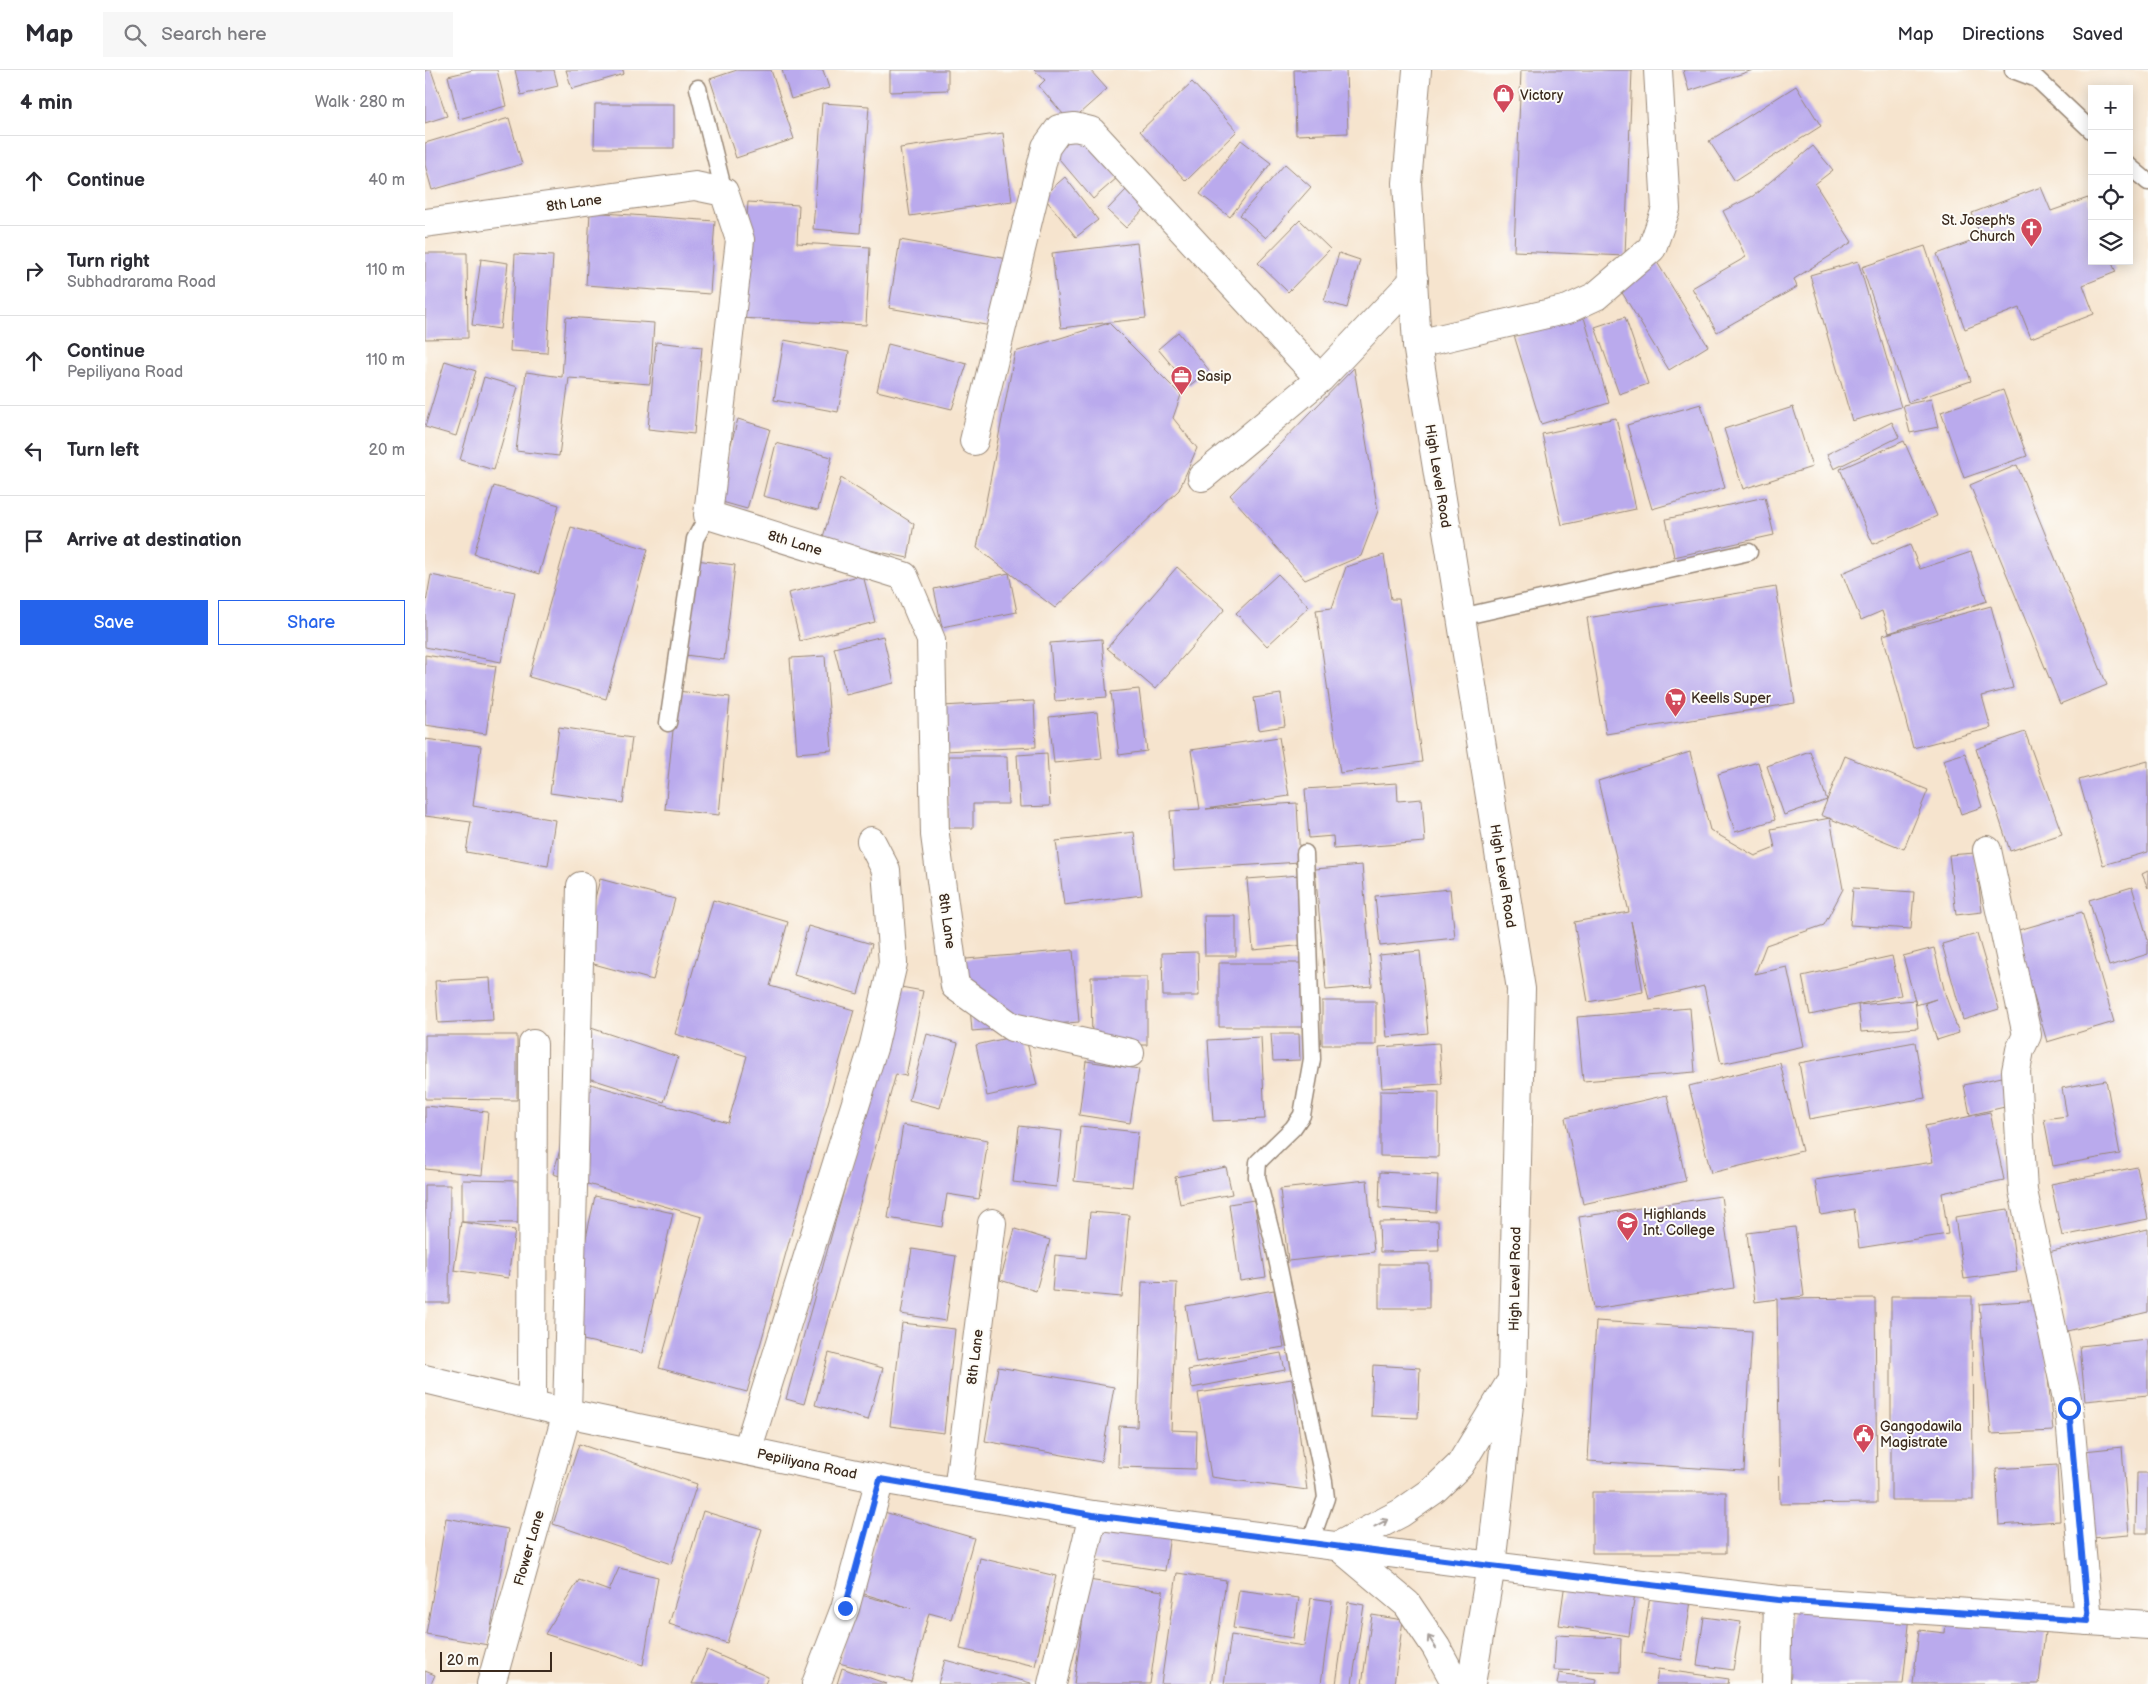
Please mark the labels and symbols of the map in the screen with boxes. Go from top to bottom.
shop icon: Victory [1492,83,1516,114]
place label: Victory [1520,87,1564,104]
street label: 8th Lane [545,191,603,215]
place label: St. Joseph's Church [1942,212,2015,245]
church icon: St. Joseph's Church [2019,216,2043,247]
office icon: Sasip [1169,364,1193,395]
place label: Sasip [1197,368,1232,385]
street label: High Level Road [1421,423,1455,529]
street label: 8th Lane [766,527,824,559]
supermarket icon: Keells Super [1663,686,1687,717]
place label: Keells Super [1691,690,1772,707]
street label: High Level Road [1486,823,1520,929]
street label: 8th Lane [935,892,959,950]
place label: Highlands Int. College [1643,1206,1715,1239]
school or university icon: Highlands Int. College [1615,1210,1639,1241]
street label: High Level Road [1506,1227,1524,1331]
street label: 8th Lane [963,1328,987,1386]
route start [2058,1397,2081,1420]
place label: Gangodawila Magistrate [1880,1418,1962,1451]
public building icon: Gangodawila Magistrate [1852,1422,1876,1453]
street label: Pepiliyana Road [756,1445,858,1483]
street label: Flower Lane [510,1508,548,1588]
one-way arrow [1374,1518,1389,1528]
route end [834,1597,857,1620]
one-way arrow [1427,1635,1437,1649]
scale bar [440,1649,553,1672]

